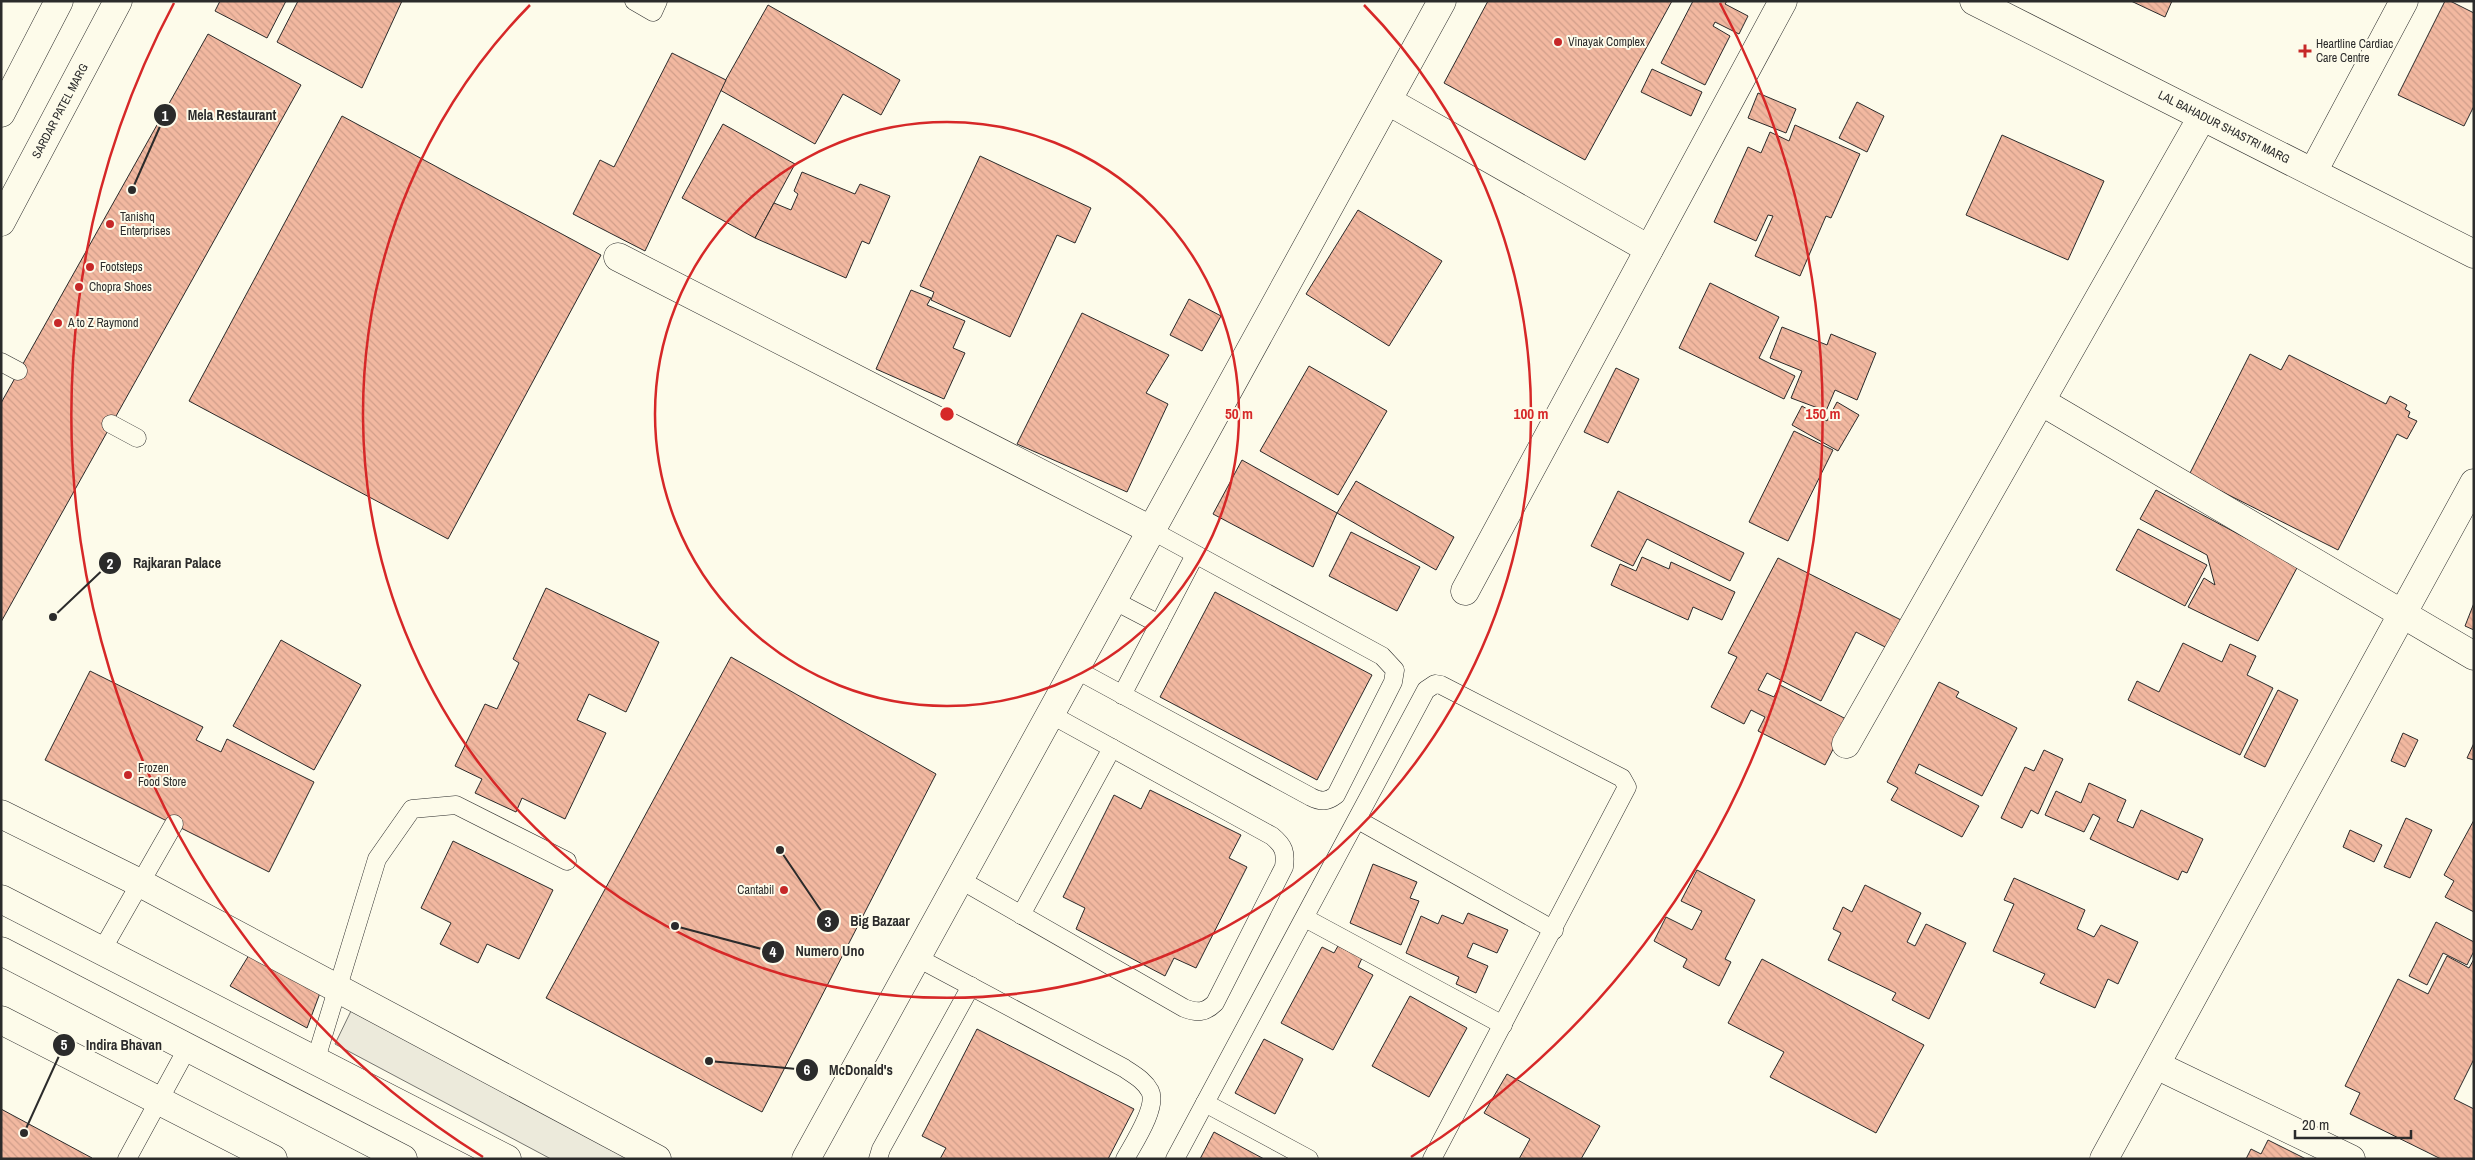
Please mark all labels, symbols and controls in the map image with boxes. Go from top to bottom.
place label: Vinayak Complex [1568,34,1645,50]
marker: Vinayak Complex [1552,36,1564,48]
place label: Heartline Cardiac Care Centre [2316,36,2393,66]
marker: Heartline Cardiac Care Centre [2298,44,2312,58]
street label: SARDAR PATEL MARG [28,61,92,161]
street label: LAL BAHADUR SHASTRI MARG [2155,87,2293,167]
callout: Mela Restaurant [153,101,286,130]
text: 1 [162,105,169,126]
text: Mela Restaurant [188,106,277,124]
place label: Tanishq Enterprises [120,209,170,239]
marker: Tanishq Enterprises [104,218,116,230]
place label: Footsteps [100,259,143,275]
marker: Footsteps [84,261,96,273]
place label: Chopra Shoes [89,279,152,295]
marker: Chopra Shoes [73,281,85,293]
place label: A to Z Raymond [67,315,139,331]
marker: A to Z Raymond [52,317,64,329]
text: 50 m [1225,403,1253,424]
text: 100 m [1514,403,1548,424]
text: 150 m [1806,403,1840,424]
centre of rings [938,405,956,423]
callout: Rajkaran Palace [98,549,231,578]
text: 2 [107,553,114,574]
text: Rajkaran Palace [133,554,221,572]
place label: Frozen Food Store [138,760,186,790]
marker: Frozen Food Store [122,769,134,781]
place label: Cantabil [737,882,774,898]
marker: Cantabil [778,884,790,896]
callout: Big Bazaar [816,907,920,936]
text: 3 [825,911,832,932]
text: Big Bazaar [850,912,910,930]
callout: Numero Uno [761,937,875,966]
text: 4 [770,941,777,962]
text: Numero Uno [796,942,864,960]
callout: Indira Bhavan [51,1030,172,1059]
text: 5 [61,1034,68,1055]
text: Indira Bhavan [86,1036,162,1054]
callout: McDonald's [794,1055,903,1084]
text: 6 [804,1059,811,1080]
text: McDonald's [829,1061,893,1079]
scale bar [2295,1108,2411,1140]
text: 20 m [2302,1114,2329,1135]

